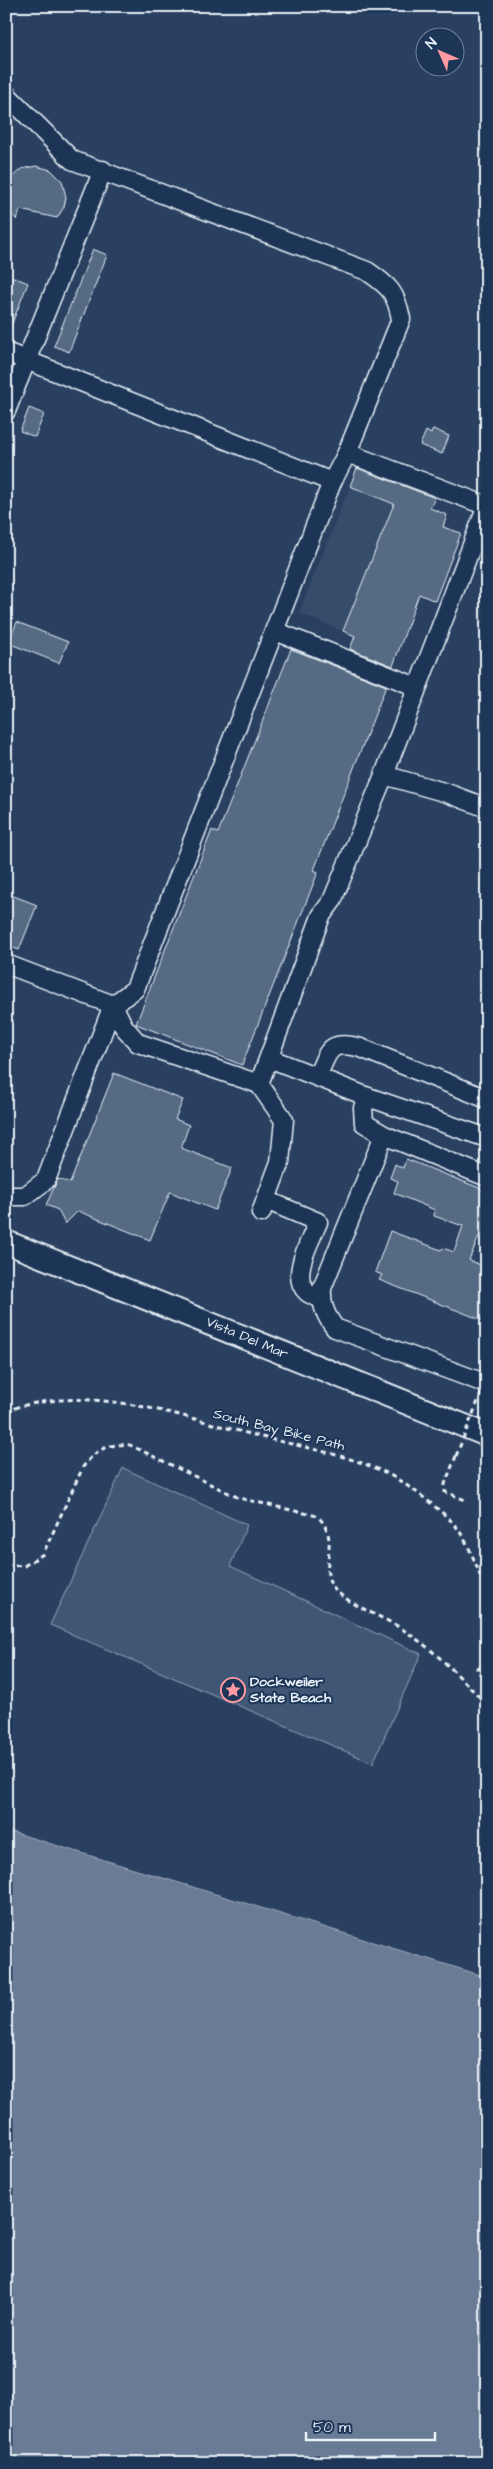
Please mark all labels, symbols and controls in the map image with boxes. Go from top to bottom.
north arrow [416,28,466,78]
text: N [421,33,442,54]
street label: Vista Del Mar [203,1312,291,1364]
street label: South Bay Bike Path [211,1404,347,1456]
place label: Dockweiler State Beach [249,1672,332,1708]
place icon: Dockweiler State Beach [220,1677,246,1703]
scale bar [306,2409,434,2441]
text: 50 m [313,2417,351,2438]

